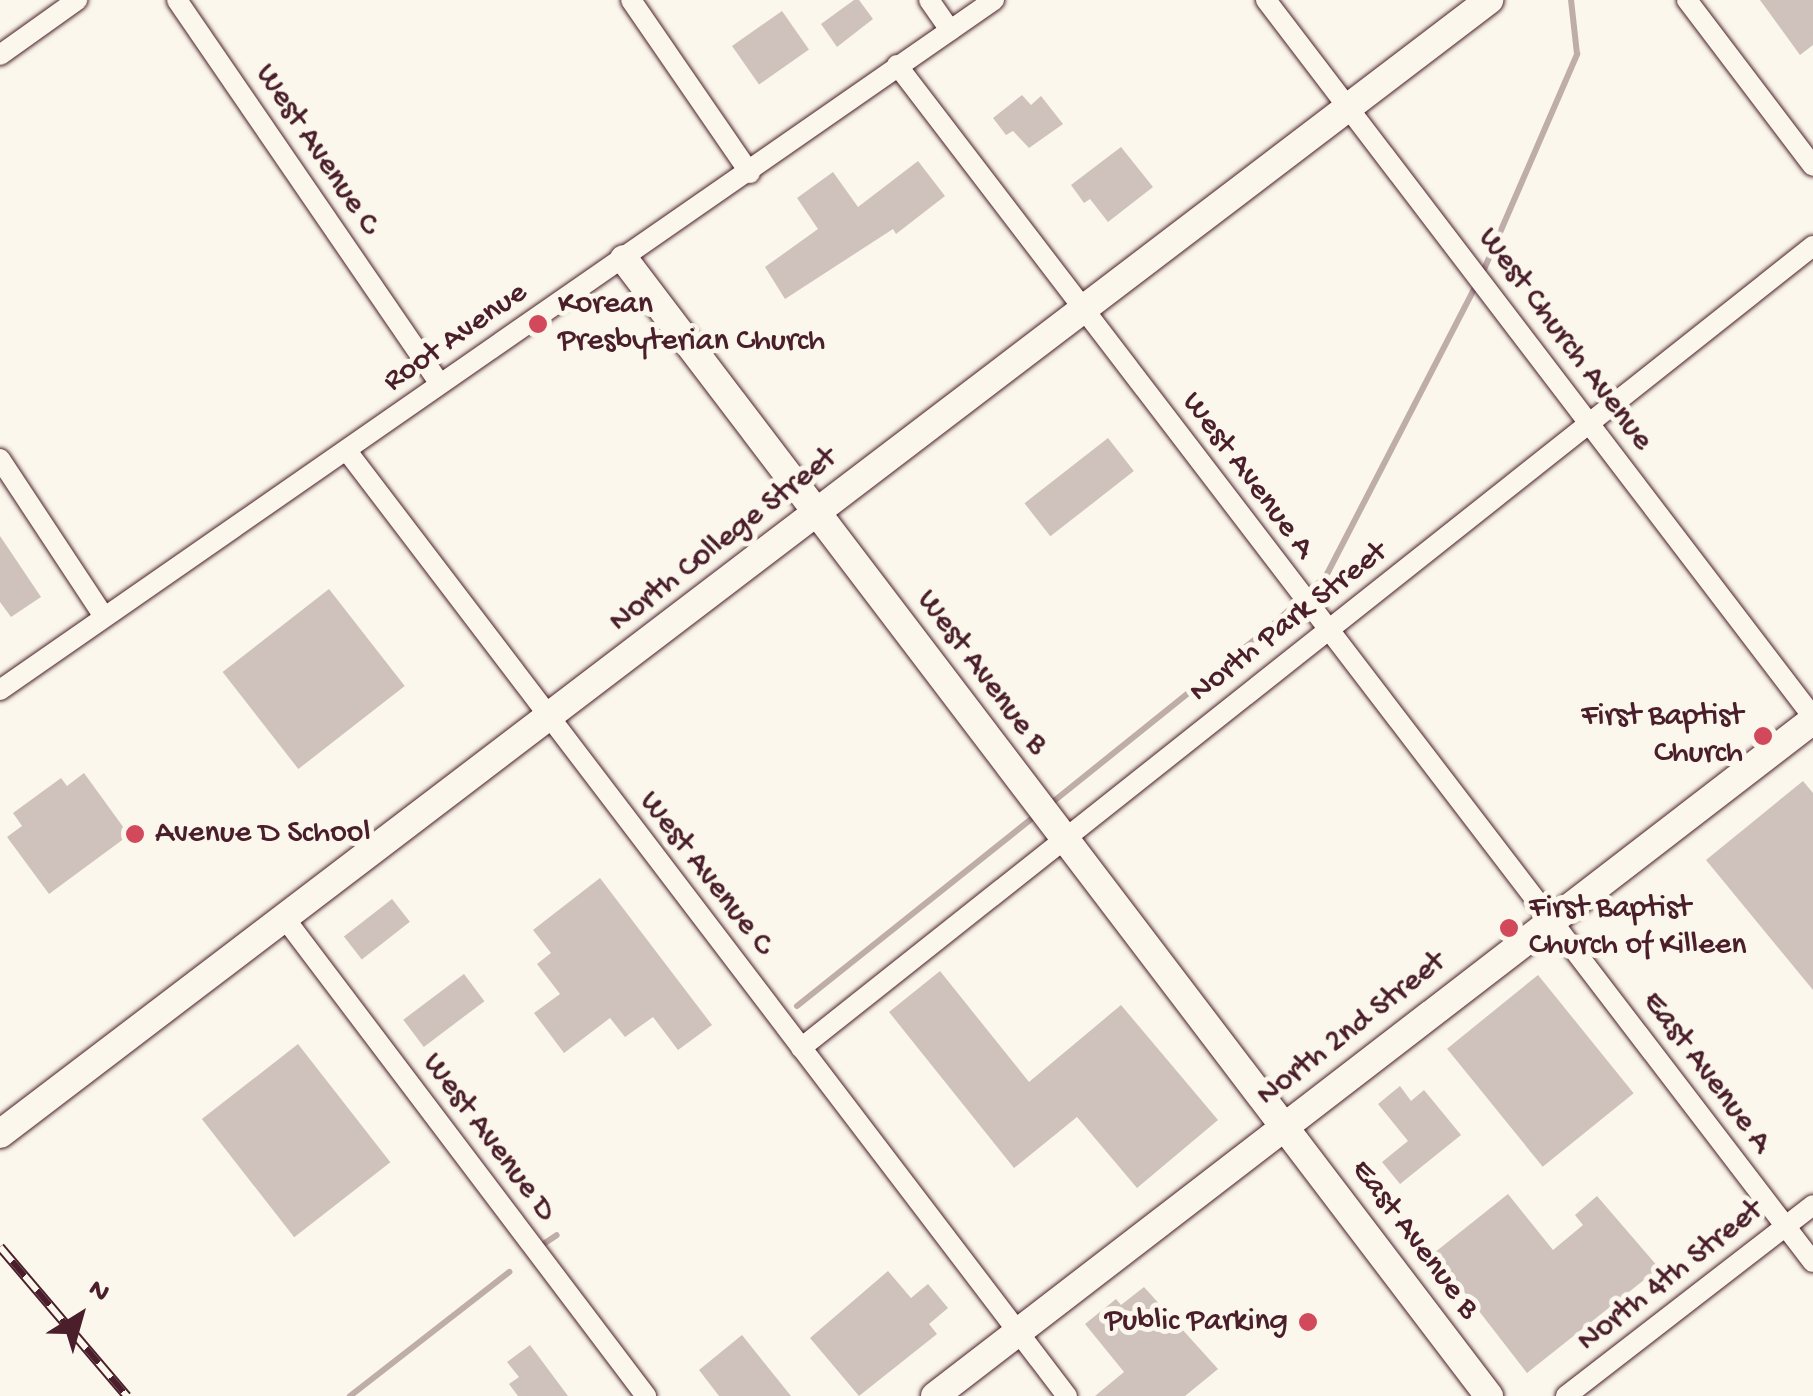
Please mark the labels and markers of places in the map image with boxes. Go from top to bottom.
place label: Korean Presbyterian Church [558,287,825,362]
marker: Korean Presbyterian Church [527,313,549,335]
place label: First Baptist Church [1581,699,1743,774]
marker: First Baptist Church [1752,725,1774,747]
place label: Avenue D School [155,815,370,853]
marker: Avenue D School [124,823,146,845]
place label: First Baptist Church of Killeen [1529,891,1746,966]
marker: First Baptist Church of Killeen [1498,917,1520,939]
place label: Public Parking [1105,1303,1288,1341]
marker: Public Parking [1297,1311,1319,1333]

